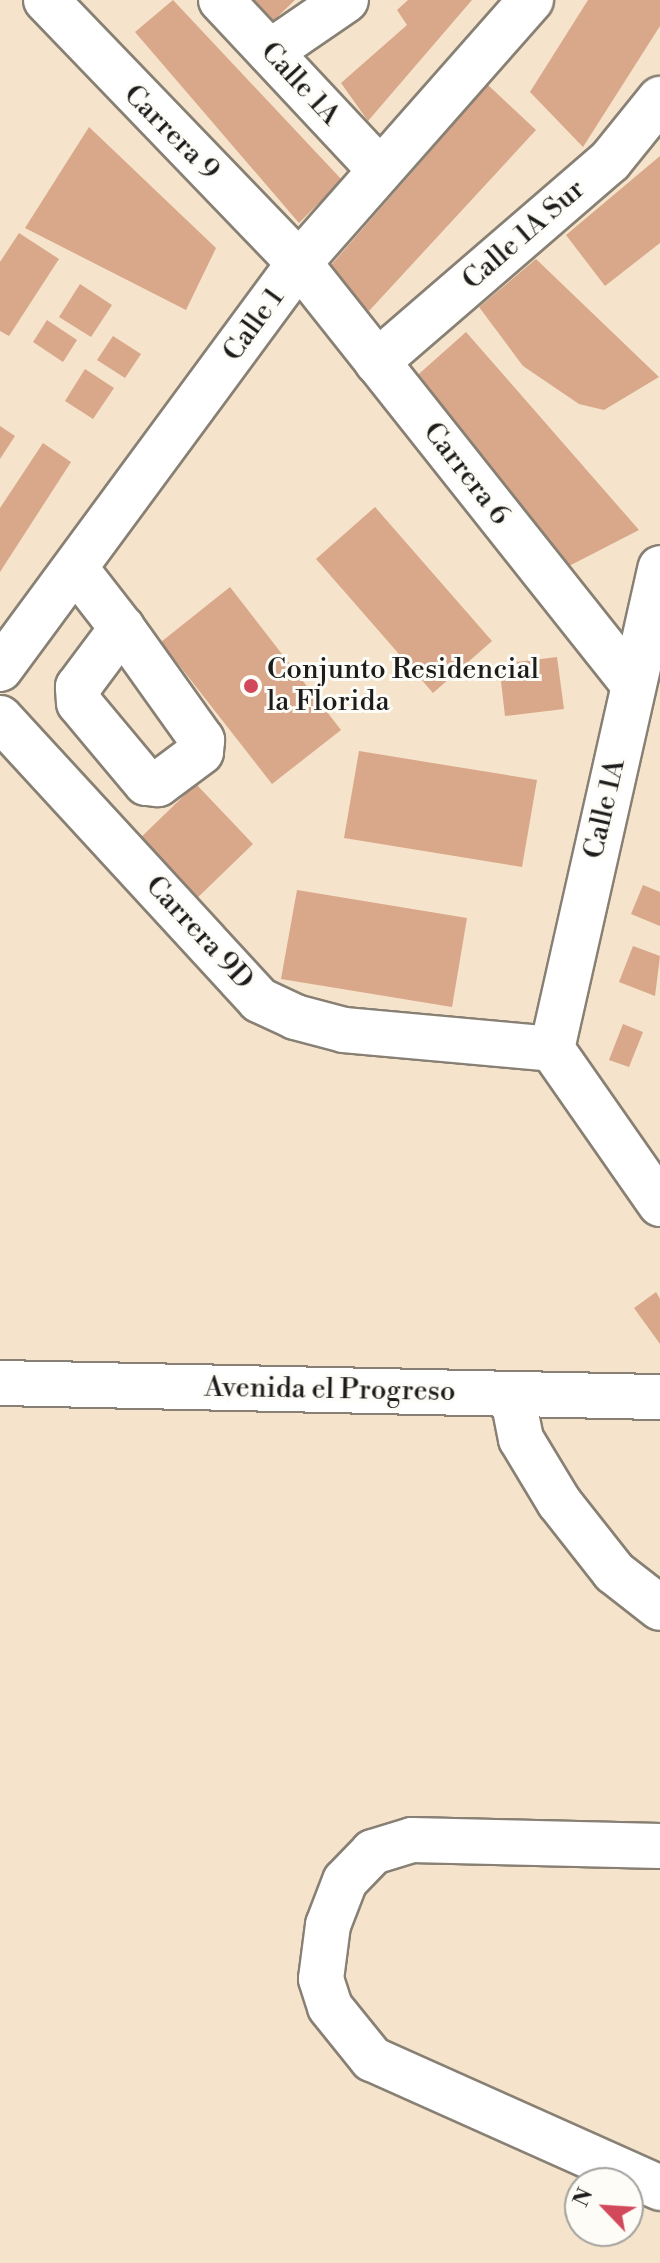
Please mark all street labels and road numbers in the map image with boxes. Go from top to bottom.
street label: Calle 1A [253,36,347,132]
street label: Carrera 9 [116,78,226,188]
street label: Calle 1A Sur [456,173,592,297]
street label: Calle 1 [216,282,292,368]
street label: Carrera 6 [416,416,516,532]
street label: Calle 1A [577,756,633,862]
street label: Carrera 9D [138,869,260,997]
street label: Avenida el Progreso [204,1371,456,1409]

